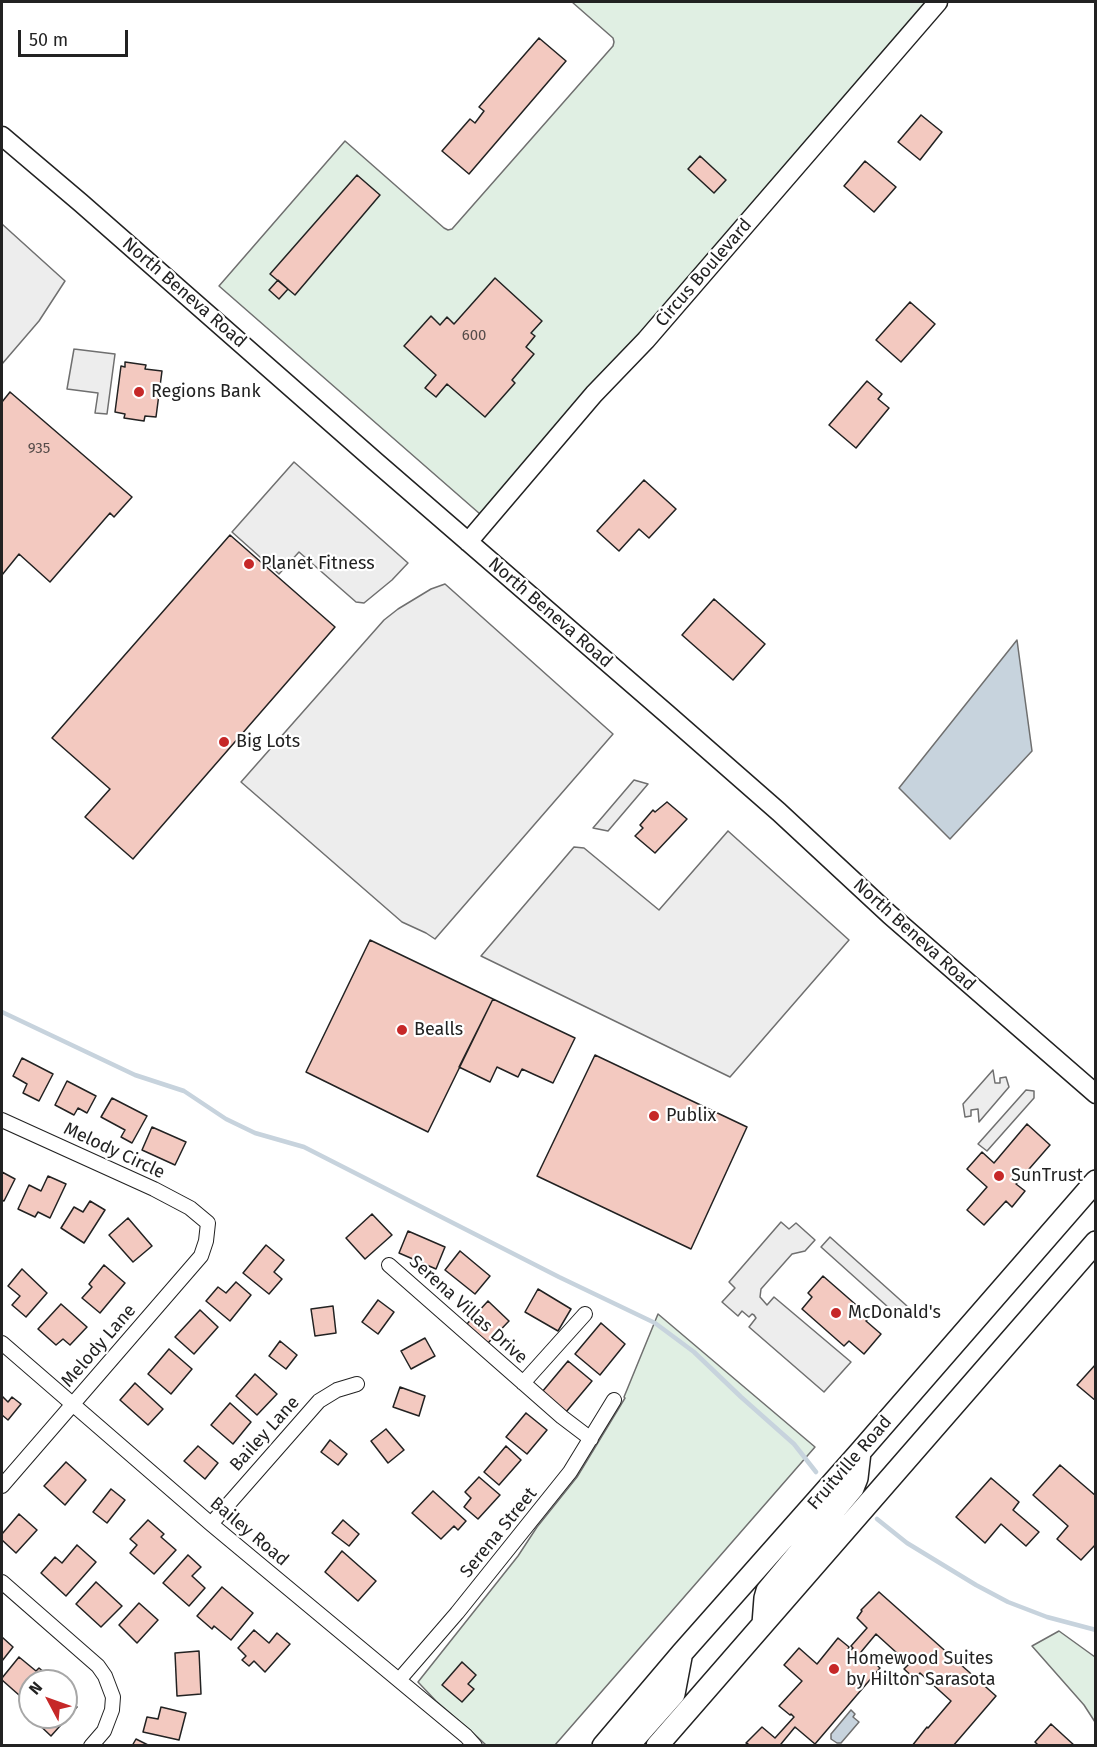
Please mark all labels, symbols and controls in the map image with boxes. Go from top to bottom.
scale bar [21,18,130,56]
text: 50 m [29,29,68,51]
street label: Circus Boulevard [651,215,757,331]
street label: North Beneva Road [118,233,250,353]
house number: 600 [462,327,486,345]
place label: Regions Bank [151,381,261,403]
marker: Regions Bank [132,385,146,399]
house number: 935 [28,440,50,458]
place label: Planet Fitness [261,553,375,575]
street label: North Beneva Road [484,553,616,673]
marker: Planet Fitness [242,557,256,571]
place label: Big Lots [236,731,300,753]
marker: Big Lots [217,735,231,749]
street label: North Beneva Road [848,874,980,996]
place label: Bealls [414,1019,463,1041]
marker: Bealls [395,1023,409,1037]
place label: Publix [666,1105,716,1127]
marker: Publix [647,1109,661,1123]
street label: Melody Circle [60,1118,168,1184]
place label: SunTrust [1011,1165,1083,1187]
marker: SunTrust [992,1169,1006,1183]
street label: Serena Villas Drive [404,1251,532,1369]
street label: Melody Lane [57,1300,141,1392]
place label: McDonald's [848,1302,941,1324]
marker: McDonald's [829,1306,843,1320]
street label: Bailey Lane [226,1392,304,1476]
street label: Fruitville Road [803,1412,897,1514]
street label: Serena Street [456,1484,542,1582]
street label: Bailey Road [205,1493,293,1571]
place label: Homewood Suites by Hilton Sarasota [846,1648,996,1690]
marker: Homewood Suites by Hilton Sarasota [827,1662,841,1676]
north arrow [18,1669,78,1729]
text: N [25,1678,46,1698]

